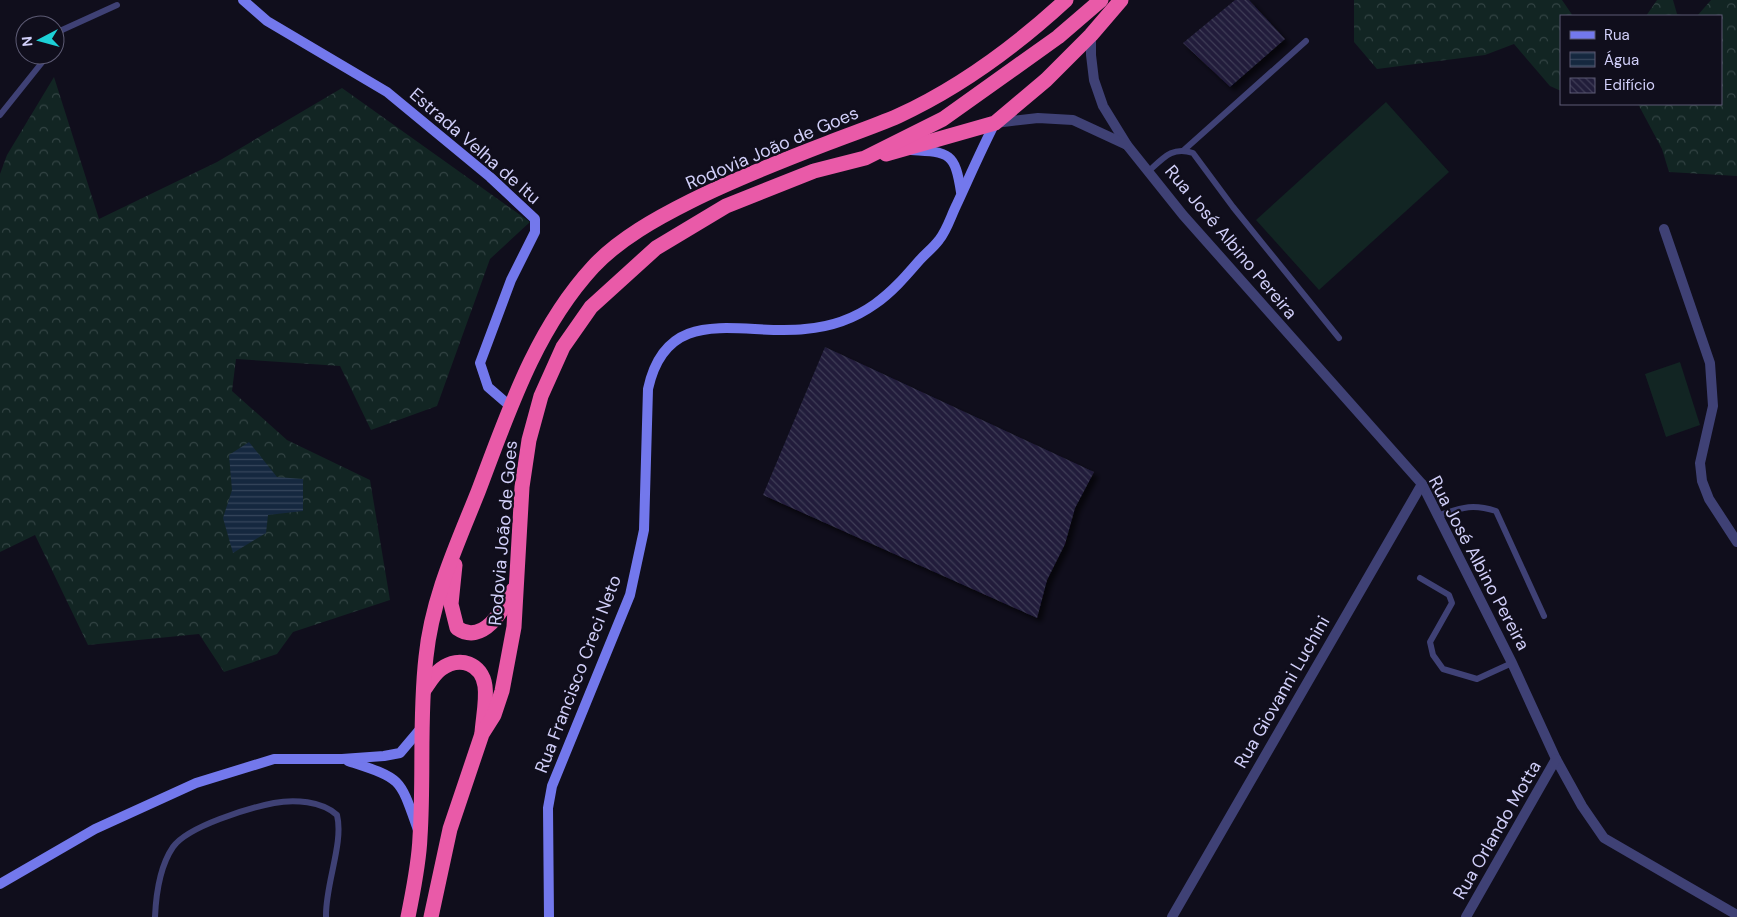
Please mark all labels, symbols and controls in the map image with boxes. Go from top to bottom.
north arrow [15,15,65,65]
legend [1560,15,1722,105]
text: Rua [1604,25,1630,45]
text: N [18,35,37,47]
text: Água [1604,50,1639,70]
text: Edifício [1604,75,1655,95]
street label: Estrada Velha de Itu [404,82,546,210]
street label: Rodovia João de Goes [682,101,862,195]
street label: Rua José Albino Pereira [1159,160,1303,324]
street label: Rodovia João de Goes [483,440,523,626]
street label: Rua José Albino Pereira [1423,472,1535,654]
street label: Rua Francisco Creci Neto [529,572,627,776]
street label: Rua Giovanni Luchini [1229,612,1335,772]
street label: Rua Orlando Motta [1448,756,1546,904]

